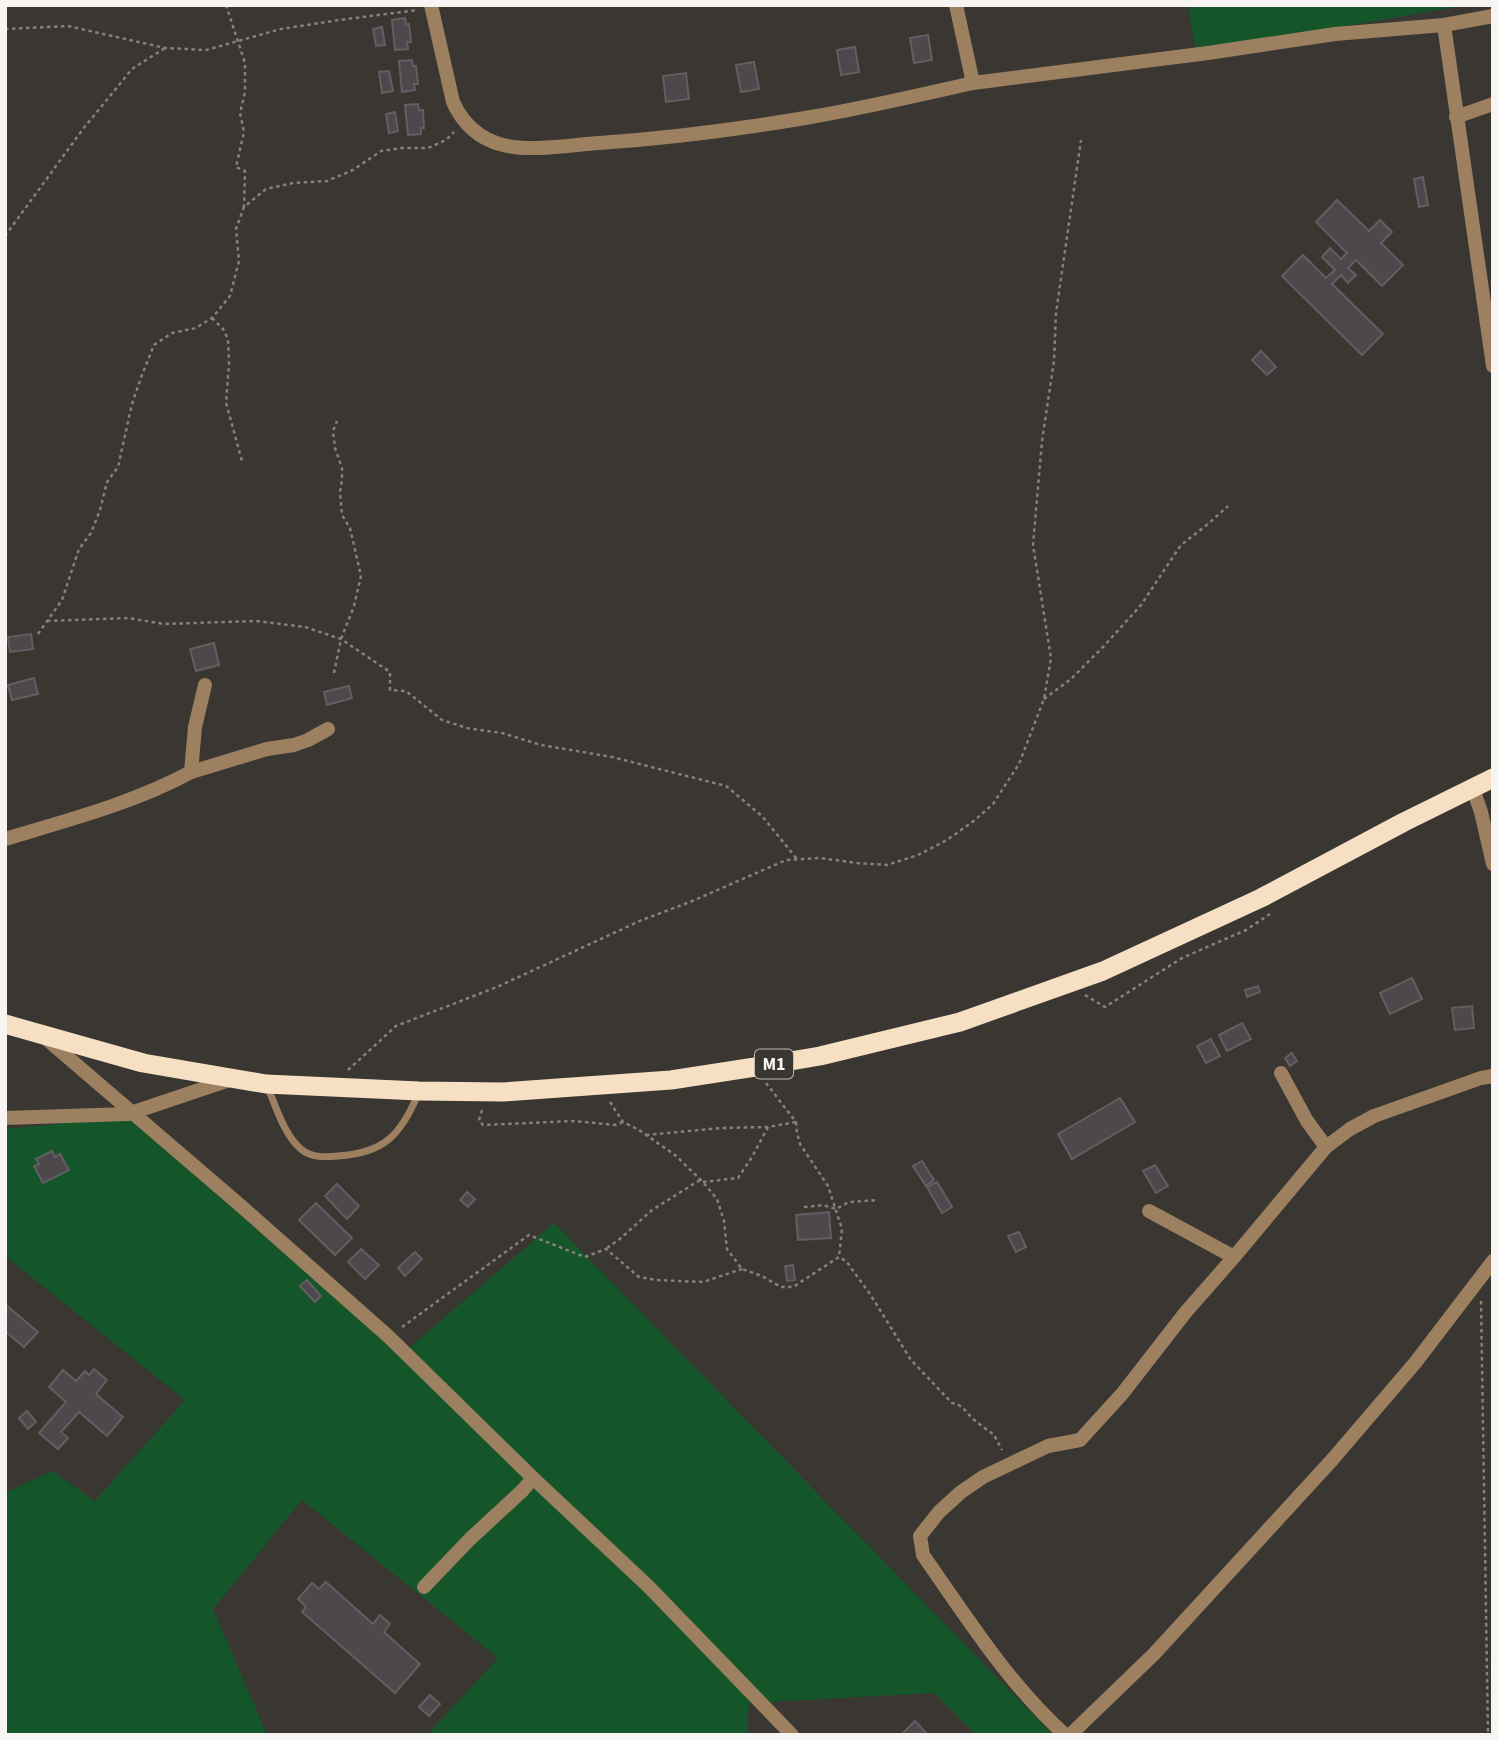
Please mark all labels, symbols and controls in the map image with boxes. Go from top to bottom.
road number: M1 [755,1050,793,1078]

